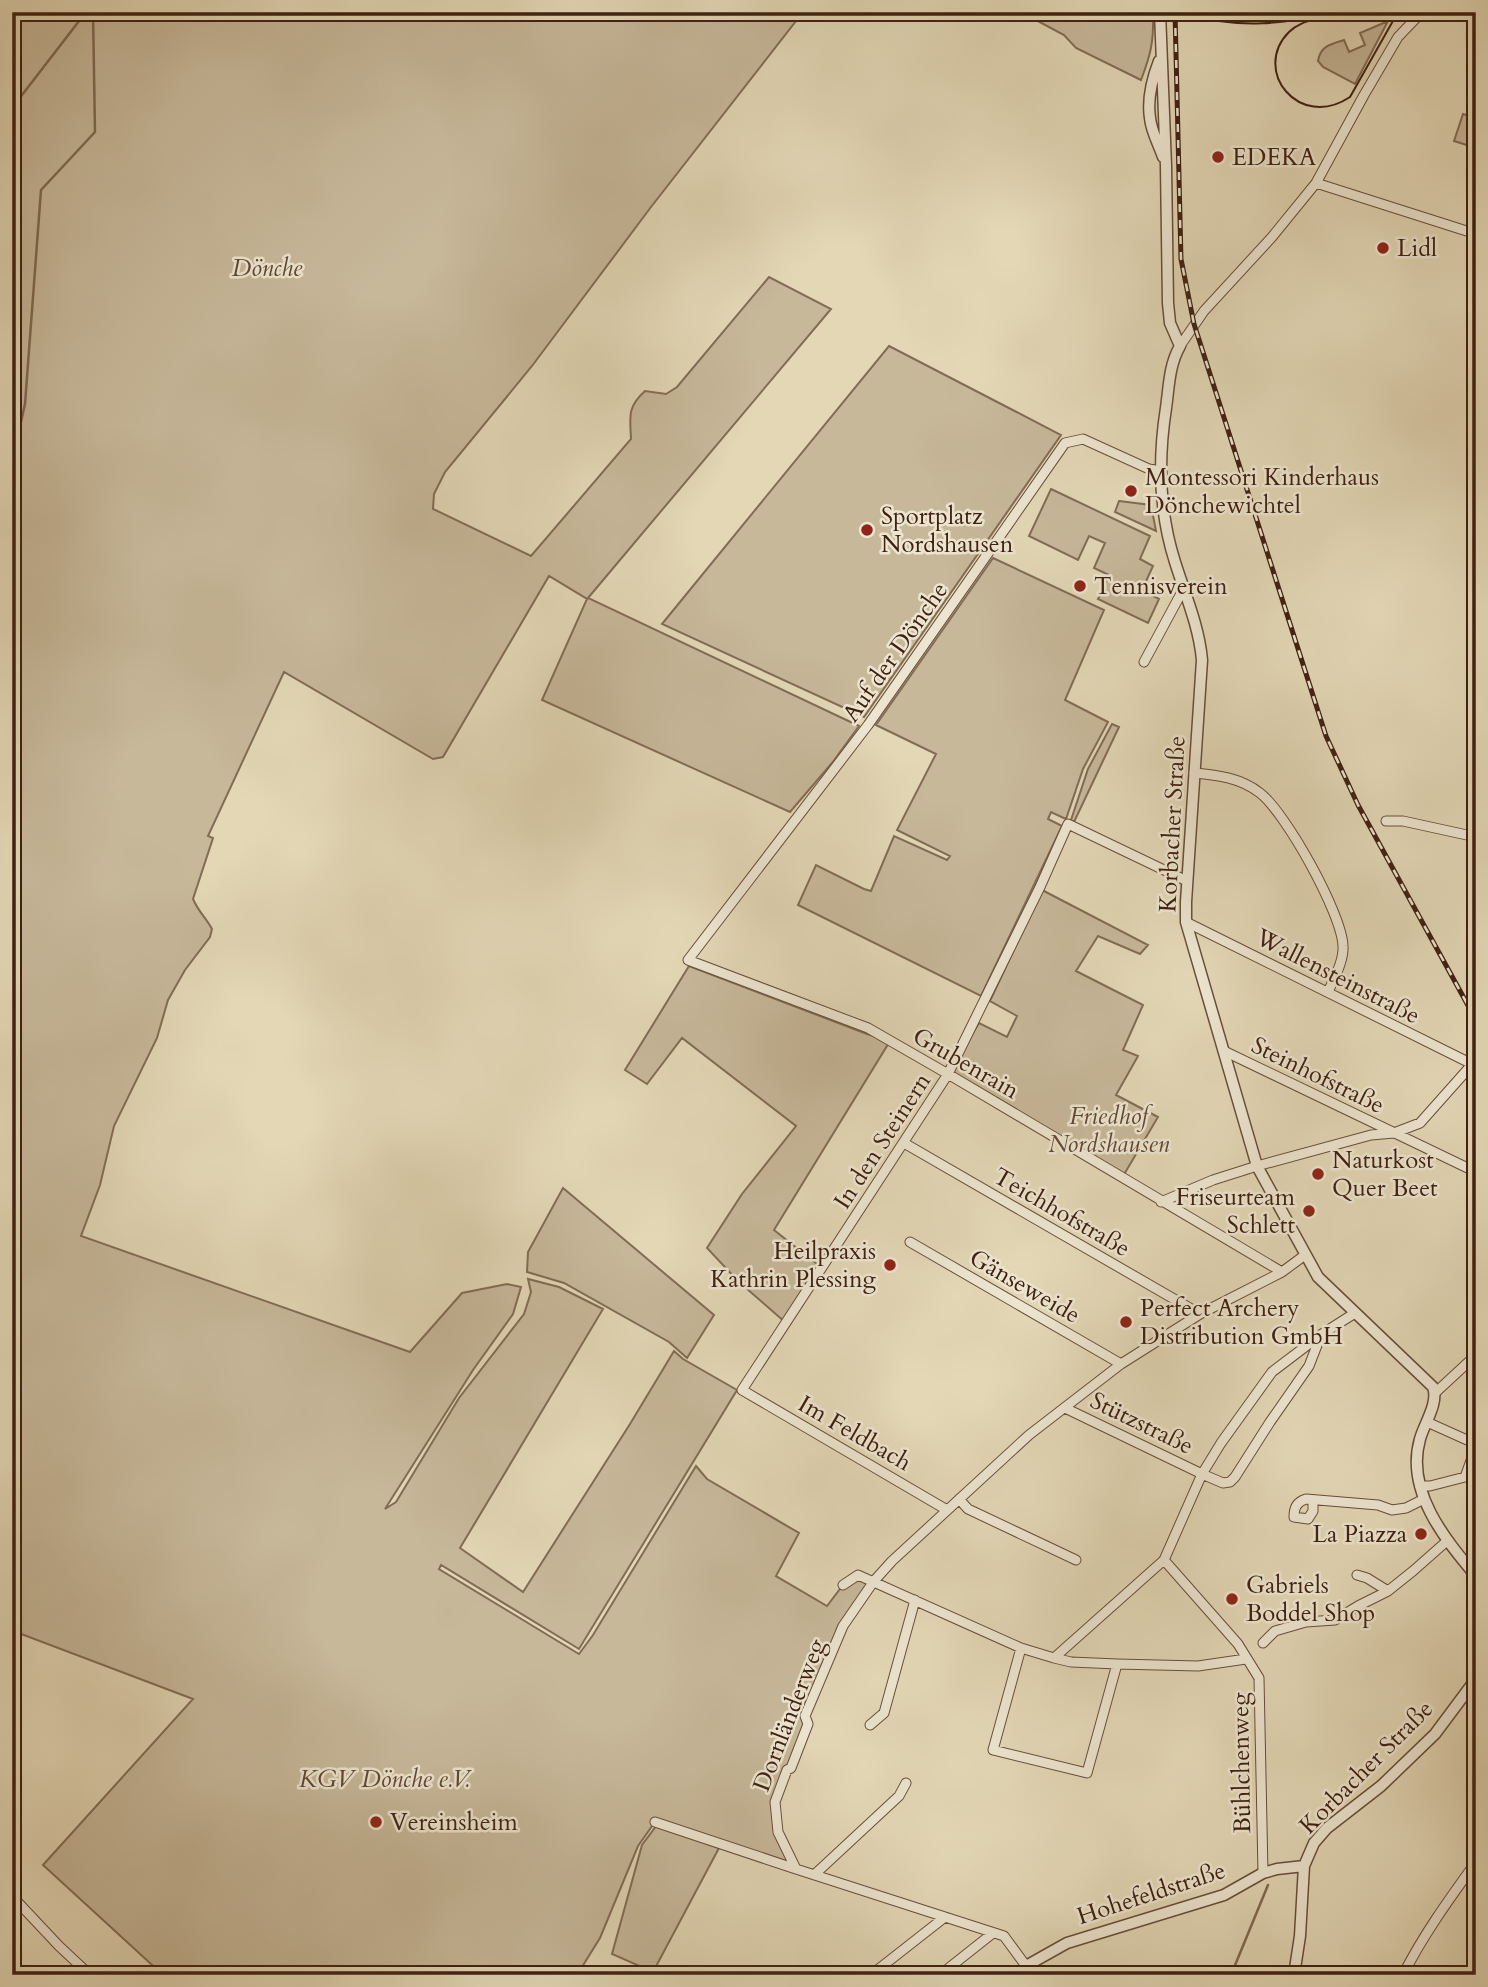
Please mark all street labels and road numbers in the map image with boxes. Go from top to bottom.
street label: Auf der Dönche [835,576,956,729]
street label: Korbacher Straße [1151,735,1194,913]
street label: Wallensteinstraße [1249,920,1426,1032]
street label: Grubenrain [906,1020,1025,1107]
street label: Steinhofstraße [1246,1029,1390,1122]
street label: In den Steinern [826,1066,939,1216]
street label: Teichhofstraße [987,1160,1136,1265]
street label: Gänseweide [963,1241,1086,1331]
street label: Stützstraße [1085,1384,1199,1463]
street label: Im Feldbach [792,1388,917,1479]
street label: Dornländerweg [745,1634,834,1796]
street label: Bühlchenweg [1224,1692,1259,1834]
street label: Korbacher Straße [1292,1693,1441,1842]
street label: Hohefeldstraße [1073,1854,1230,1933]

